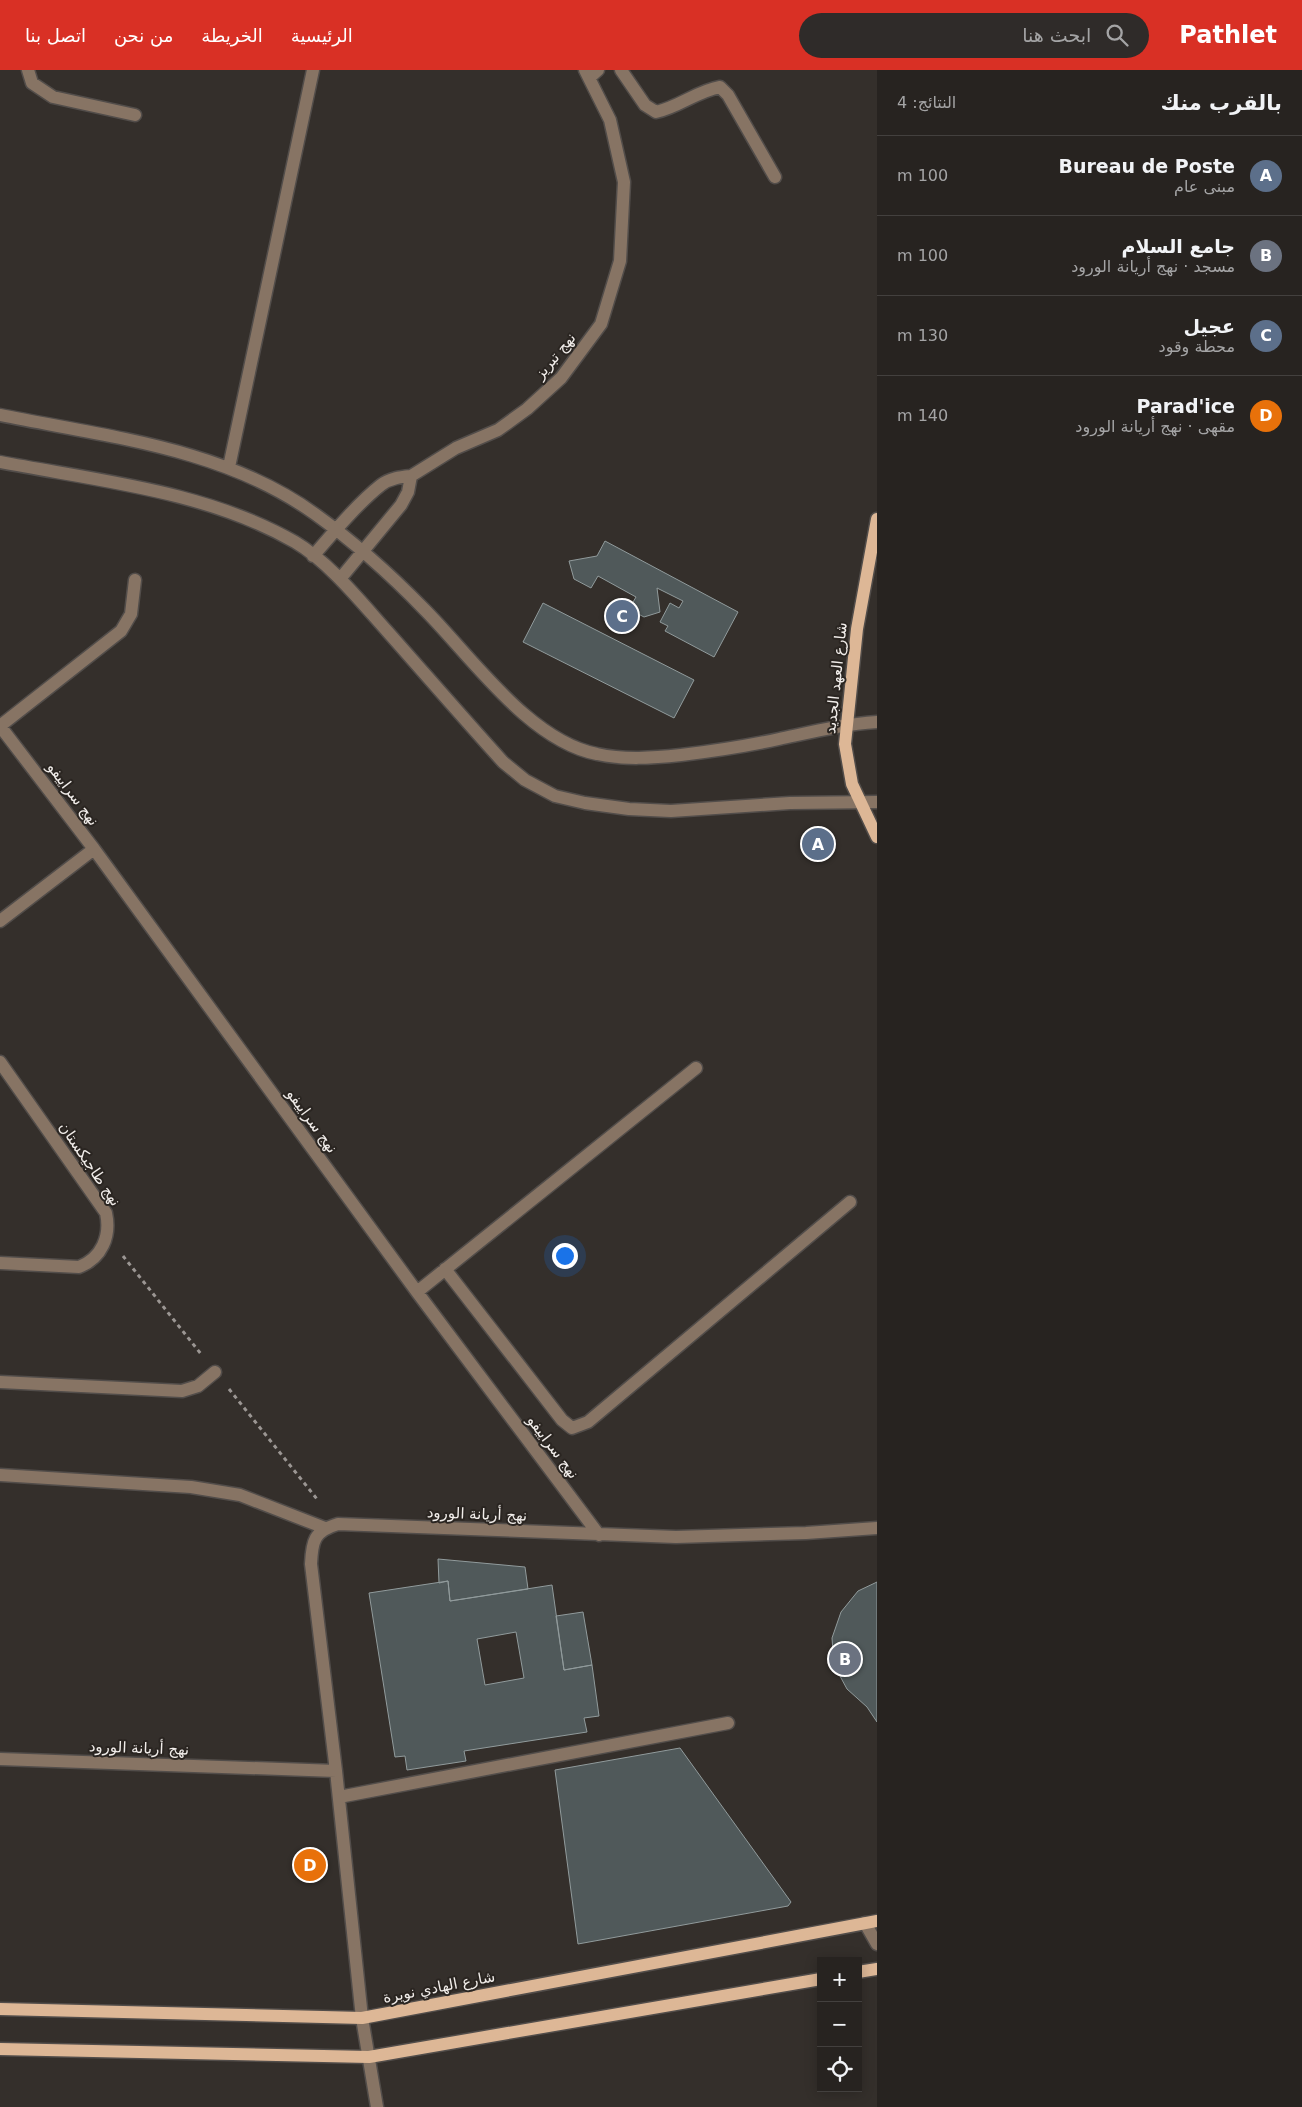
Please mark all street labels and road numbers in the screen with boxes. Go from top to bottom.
street label: نهج تبريز [530,329,580,384]
street label: شارع العهد الجديد [821,621,851,735]
street label: نهج سراييفو [43,758,103,829]
street label: نهج سراييفو [282,1085,341,1156]
street label: نهج طاجيكستان [55,1118,125,1210]
street label: نهج سراييفو [523,1411,583,1482]
street label: نهج أريانة الورود [427,1502,527,1525]
street label: نهج أريانة الورود [89,1736,189,1759]
street label: شارع الهادي نويرة [381,1967,497,2008]

